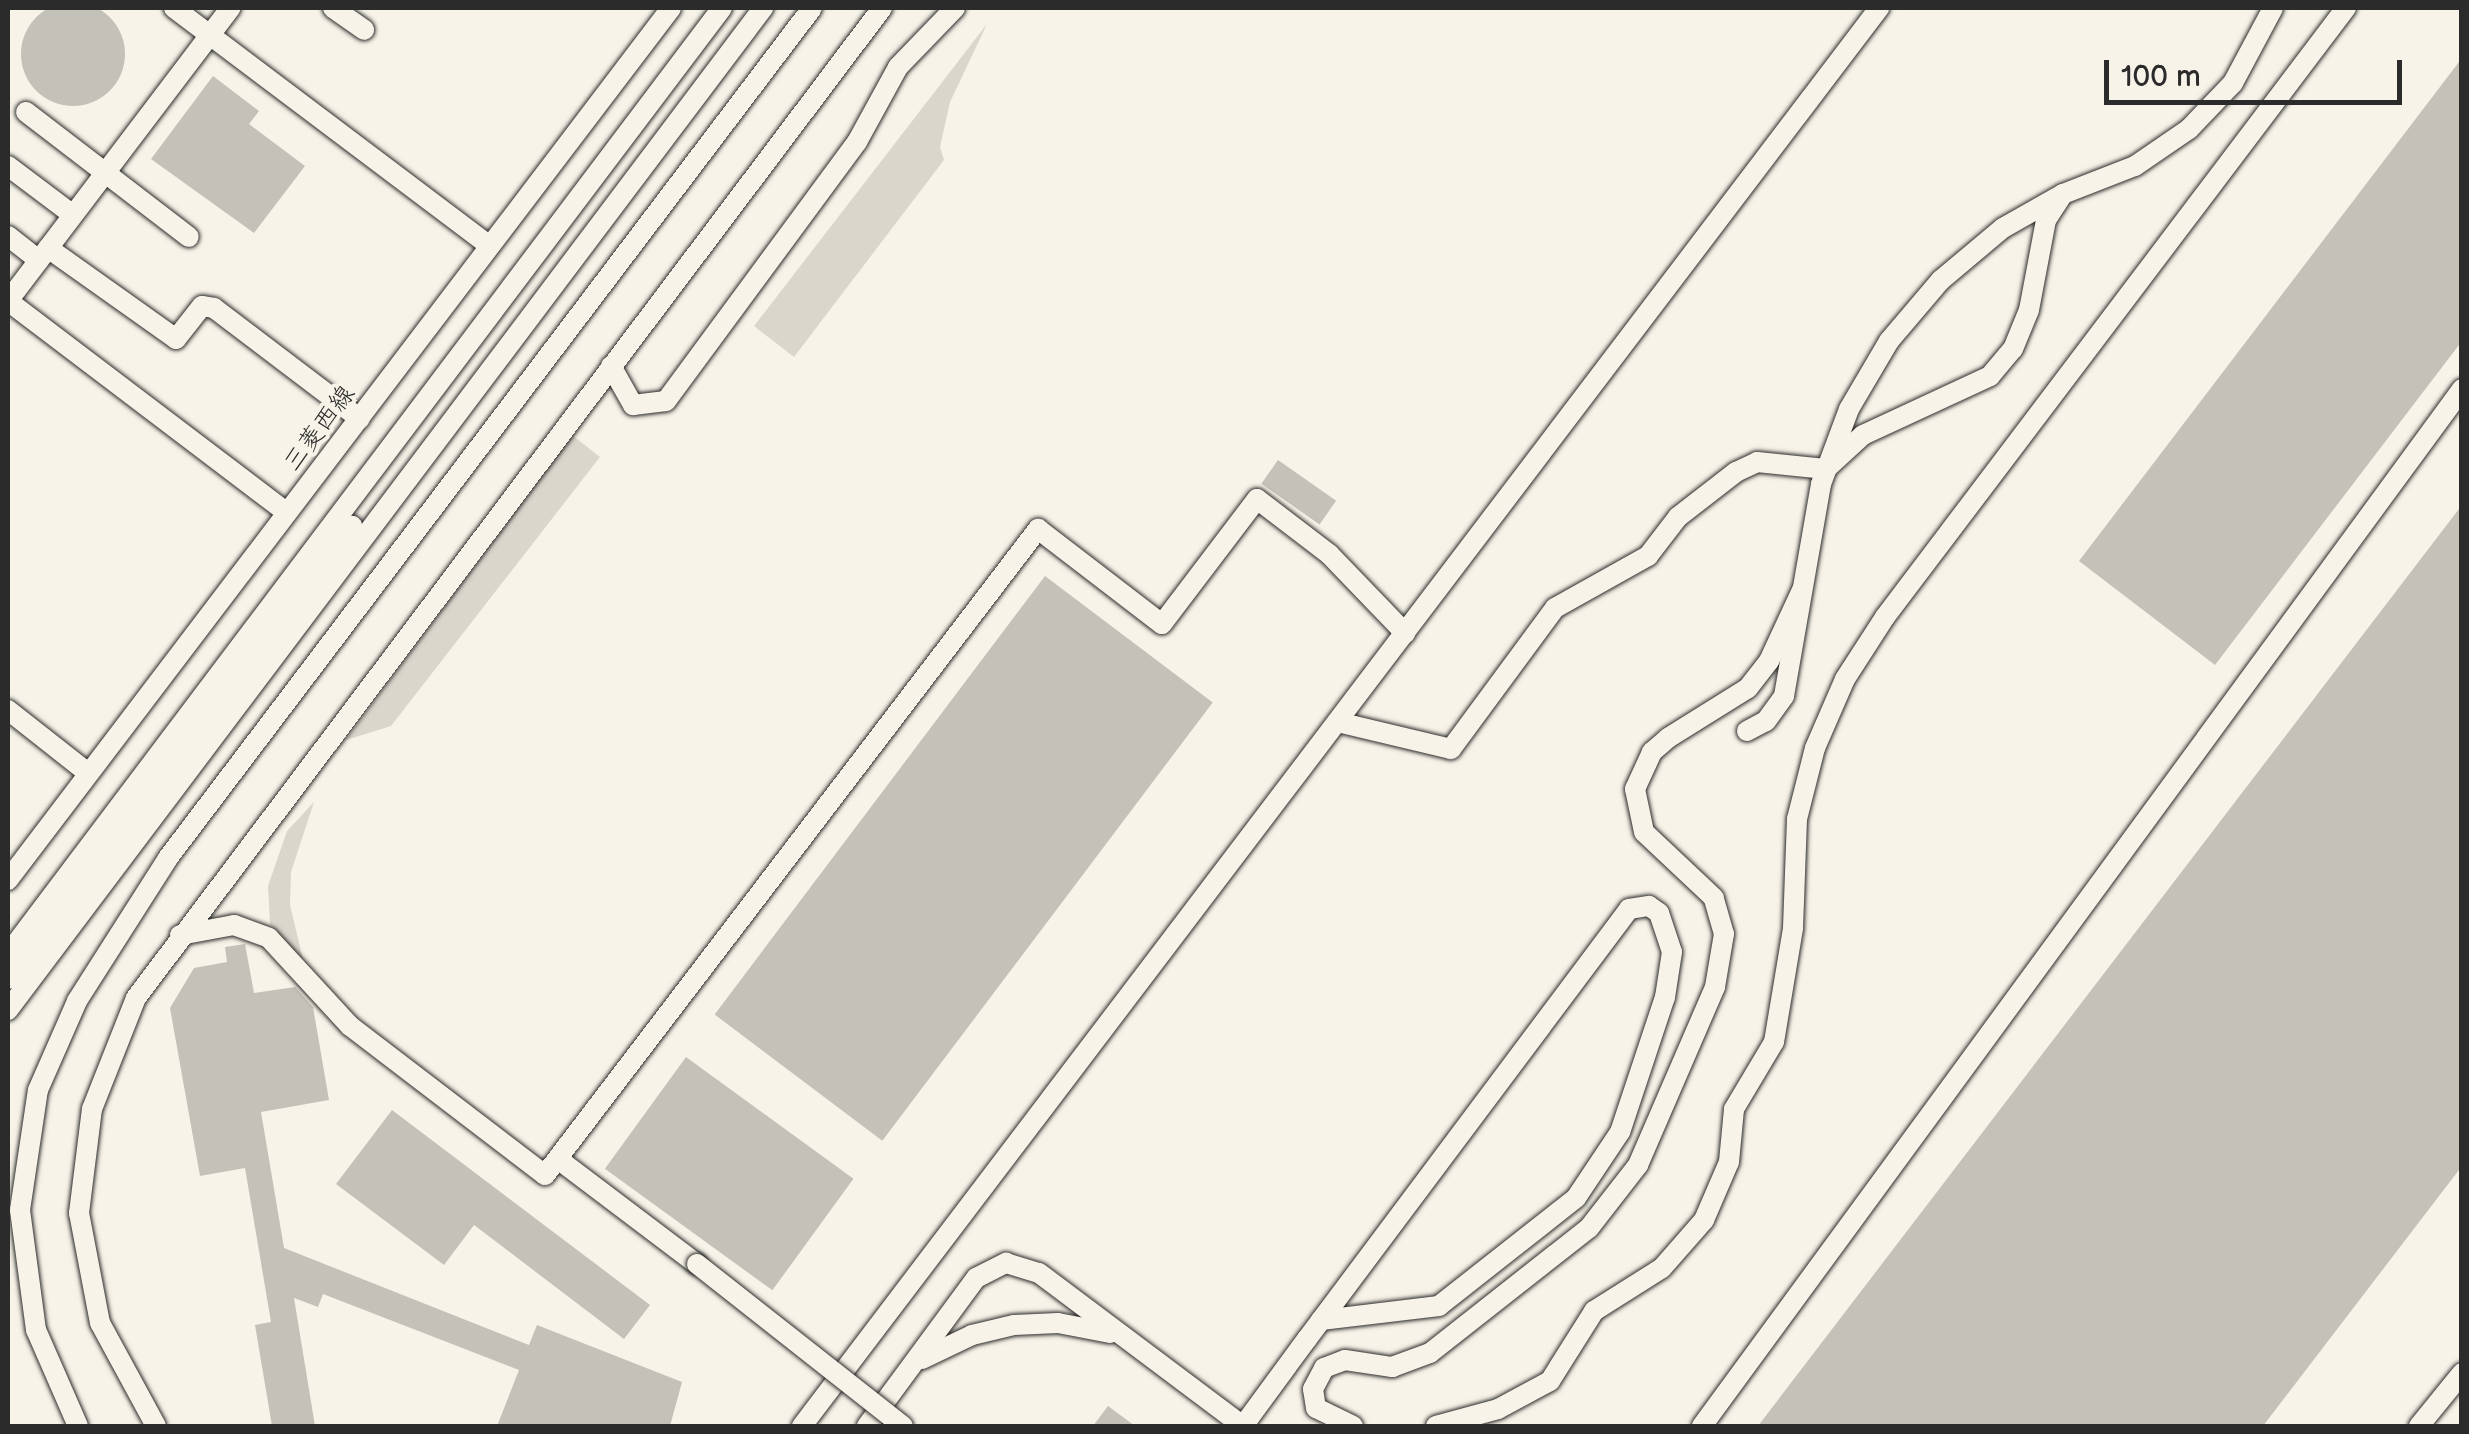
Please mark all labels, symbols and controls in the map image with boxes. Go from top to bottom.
scale bar [2109,40,2406,102]
text: 100 m [2121,59,2201,95]
street label: 三菱西線 [278,380,362,478]

